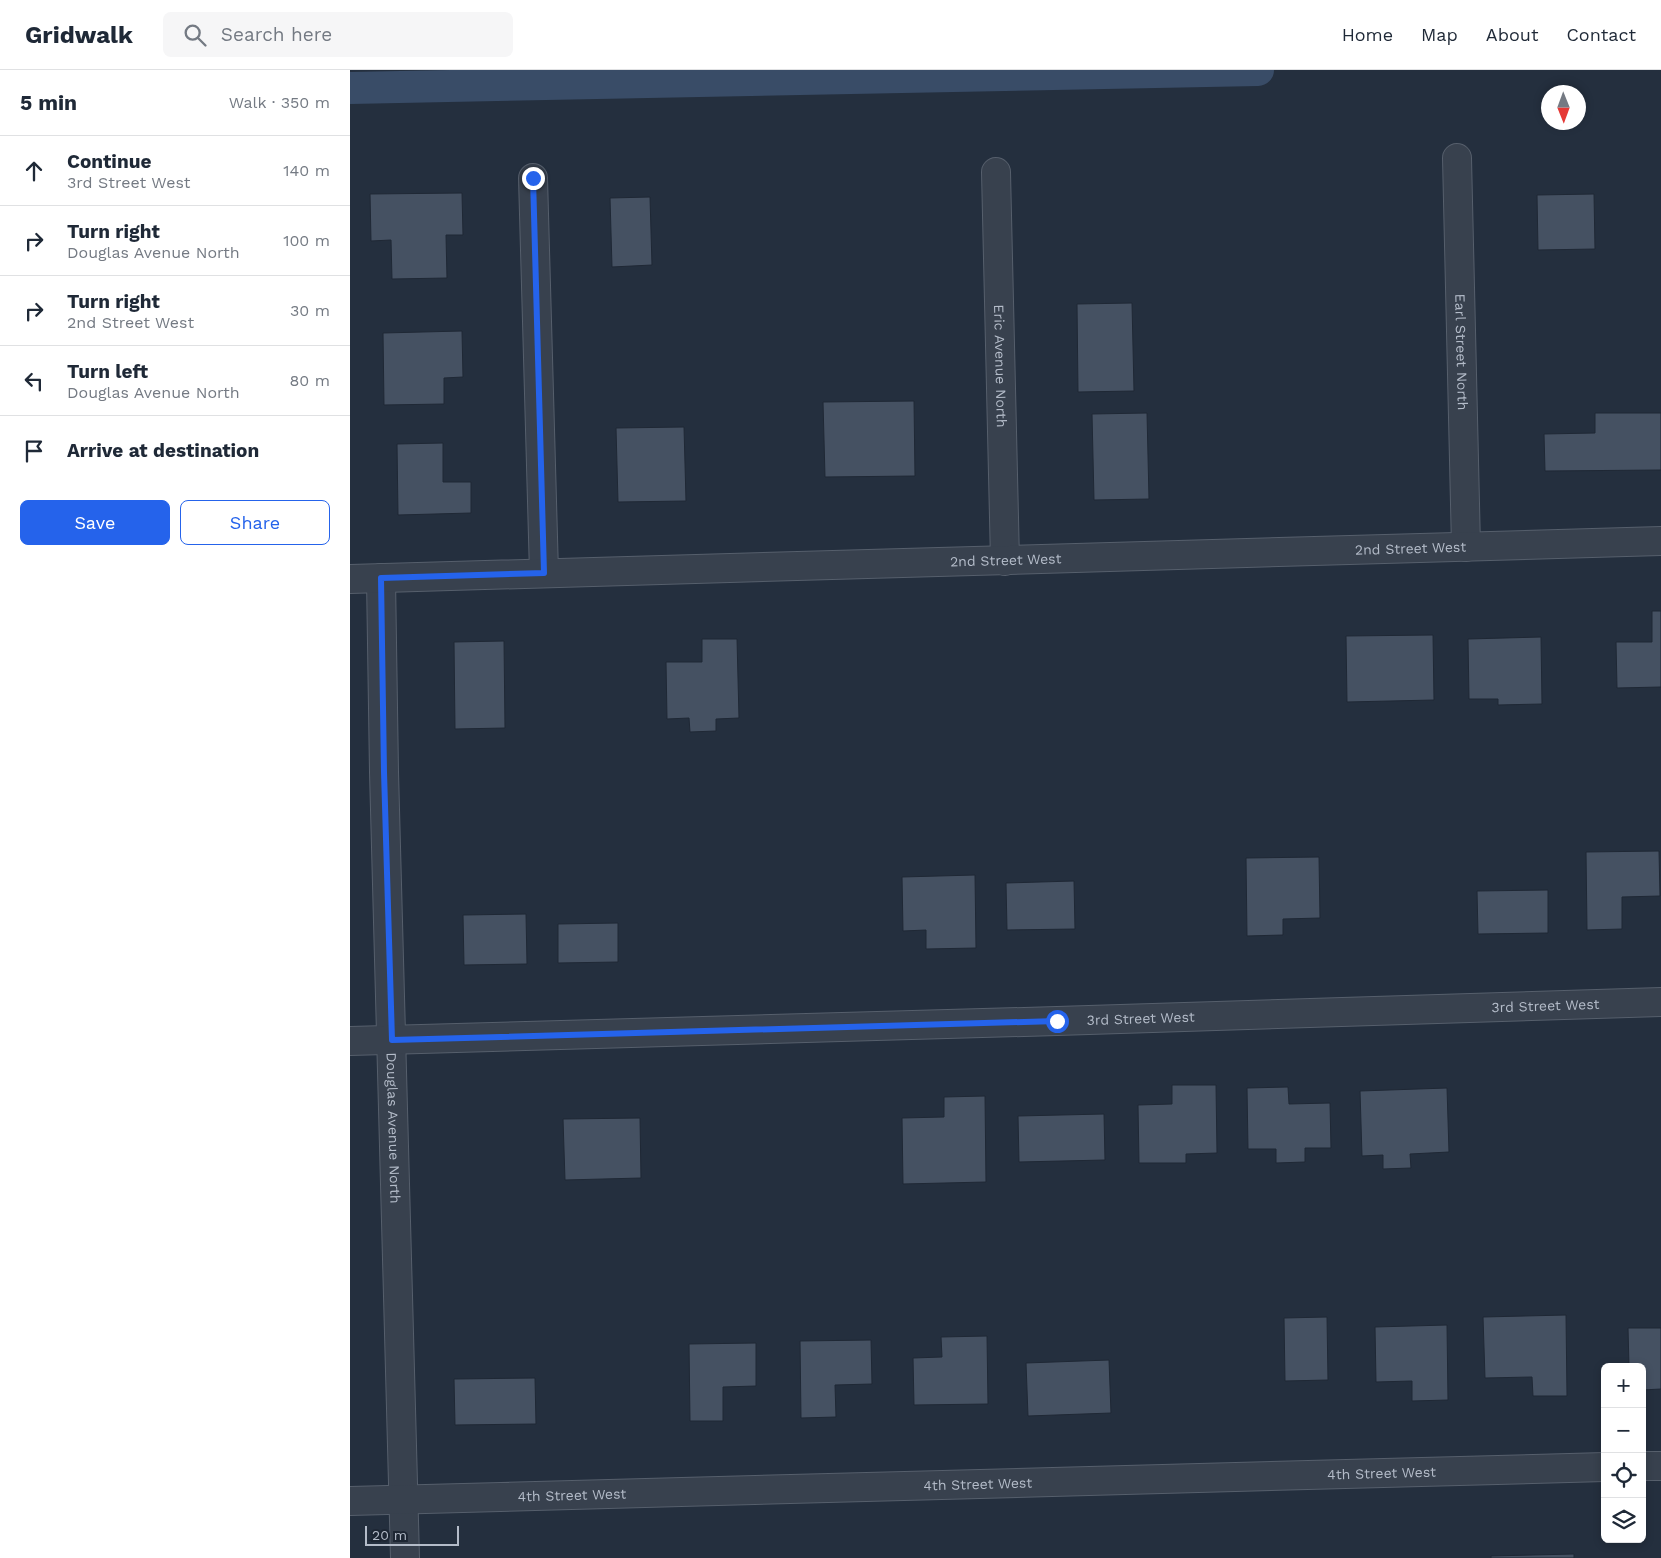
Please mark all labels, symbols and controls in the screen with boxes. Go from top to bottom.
search box [163,12,513,57]
text: Gridwalk [25,21,133,49]
icon: search [181,21,209,49]
text: Search here [221,23,332,46]
text: Home [1342,24,1393,45]
text: Map [1421,24,1458,45]
text: About [1486,24,1538,45]
text: Contact [1566,24,1636,45]
north arrow [1541,85,1586,130]
text: 5 min [20,90,77,115]
text: Walk · 350 m [229,93,330,112]
text: Continue [67,150,151,173]
icon: ahead [20,157,48,185]
text: 140 m [283,161,330,180]
route end [522,167,545,190]
text: 3rd Street West [67,173,191,192]
text: Turn right [67,220,160,243]
icon: right [20,227,48,255]
text: 100 m [283,231,330,250]
text: Douglas Avenue North [67,243,240,262]
text: Turn right [67,290,160,313]
street label: Earl Street North [1452,293,1471,410]
icon: right [20,297,48,325]
text: 30 m [290,301,330,320]
street label: Eric Avenue North [991,304,1010,428]
text: 2nd Street West [67,313,194,332]
text: Turn left [67,360,148,383]
icon: left [20,367,48,395]
text: 80 m [289,371,330,390]
text: Douglas Avenue North [67,383,240,402]
icon: arrive [20,437,48,465]
text: Arrive at destination [67,439,259,462]
button: Save [20,500,170,545]
button: Share [180,500,330,545]
street label: 2nd Street West [1355,539,1467,558]
street label: 2nd Street West [950,550,1062,570]
street label: 3rd Street West [1491,996,1600,1015]
street label: 3rd Street West [1086,1009,1195,1028]
route start [1046,1010,1069,1033]
street label: Douglas Avenue North [383,1052,404,1204]
map controls [1601,1363,1646,1543]
button: + [1601,1363,1646,1408]
button: − [1601,1408,1646,1453]
button: locate [1601,1453,1646,1498]
street label: 4th Street West [1327,1464,1436,1483]
street label: 4th Street West [923,1475,1033,1493]
street label: 4th Street West [517,1486,627,1504]
button: layers [1601,1498,1646,1543]
scale bar [365,1523,459,1546]
text: 20 m [372,1527,407,1543]

